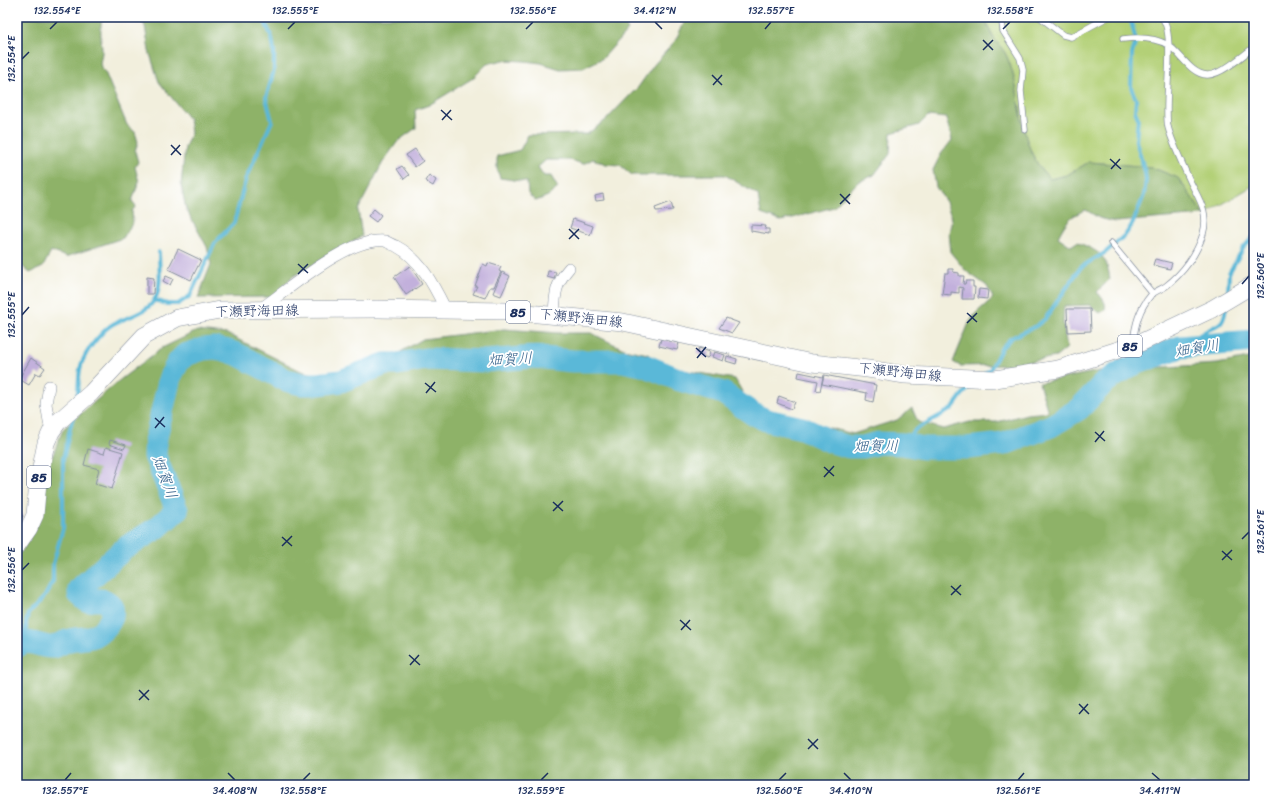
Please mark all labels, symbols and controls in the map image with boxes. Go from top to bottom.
text: 132.554°E [34,2,82,20]
text: 132.555°E [272,2,320,20]
text: 132.556°E [510,2,558,20]
text: 34.412°N [634,2,676,20]
text: 132.557°E [748,2,796,20]
text: 132.558°E [987,2,1035,20]
text: 132.554°E [3,34,21,82]
text: 132.560°E [1252,251,1270,299]
text: 132.555°E [3,290,21,338]
street label: 下瀬野海田線 [215,298,299,324]
road number: 85 [506,301,530,323]
street label: 下瀬野海田線 [538,301,624,335]
water label: 畑賀川 [1173,332,1221,364]
road number: 85 [1118,335,1142,357]
water label: 畑賀川 [487,345,533,373]
street label: 下瀬野海田線 [857,355,943,389]
water label: 畑賀川 [853,433,899,459]
water label: 畑賀川 [145,451,185,503]
road number: 85 [27,466,51,488]
text: 132.561°E [1252,508,1270,554]
text: 132.556°E [3,545,21,593]
text: 132.557°E [42,782,90,800]
text: 34.408°N [213,782,257,800]
text: 132.558°E [280,782,328,800]
text: 132.559°E [518,782,566,800]
text: 132.560°E [756,782,804,800]
text: 34.410°N [830,782,872,800]
text: 132.561°E [996,782,1042,800]
text: 34.411°N [1140,782,1180,800]

